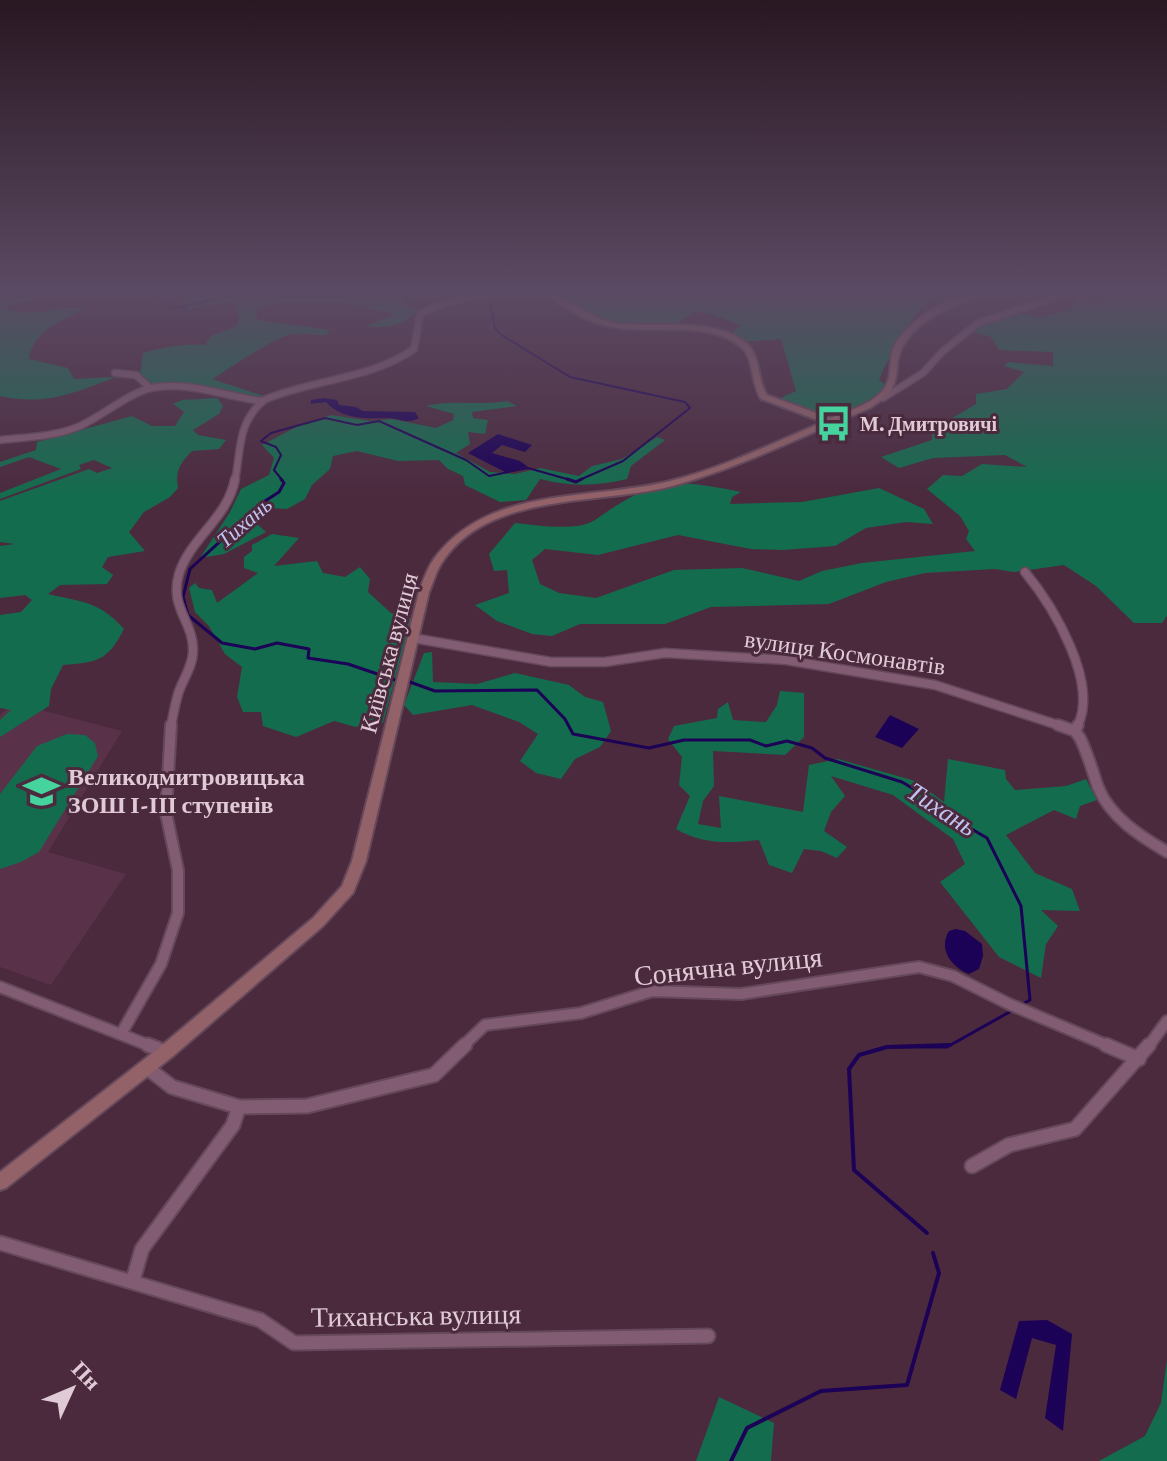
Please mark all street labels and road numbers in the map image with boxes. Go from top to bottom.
street label: Київська вулиця [354,570,423,736]
street label: вулиця Космонавтів [743,625,947,680]
street label: Сонячна вулиця [632,941,824,992]
street label: Тиханська вулиця [311,1298,522,1333]

